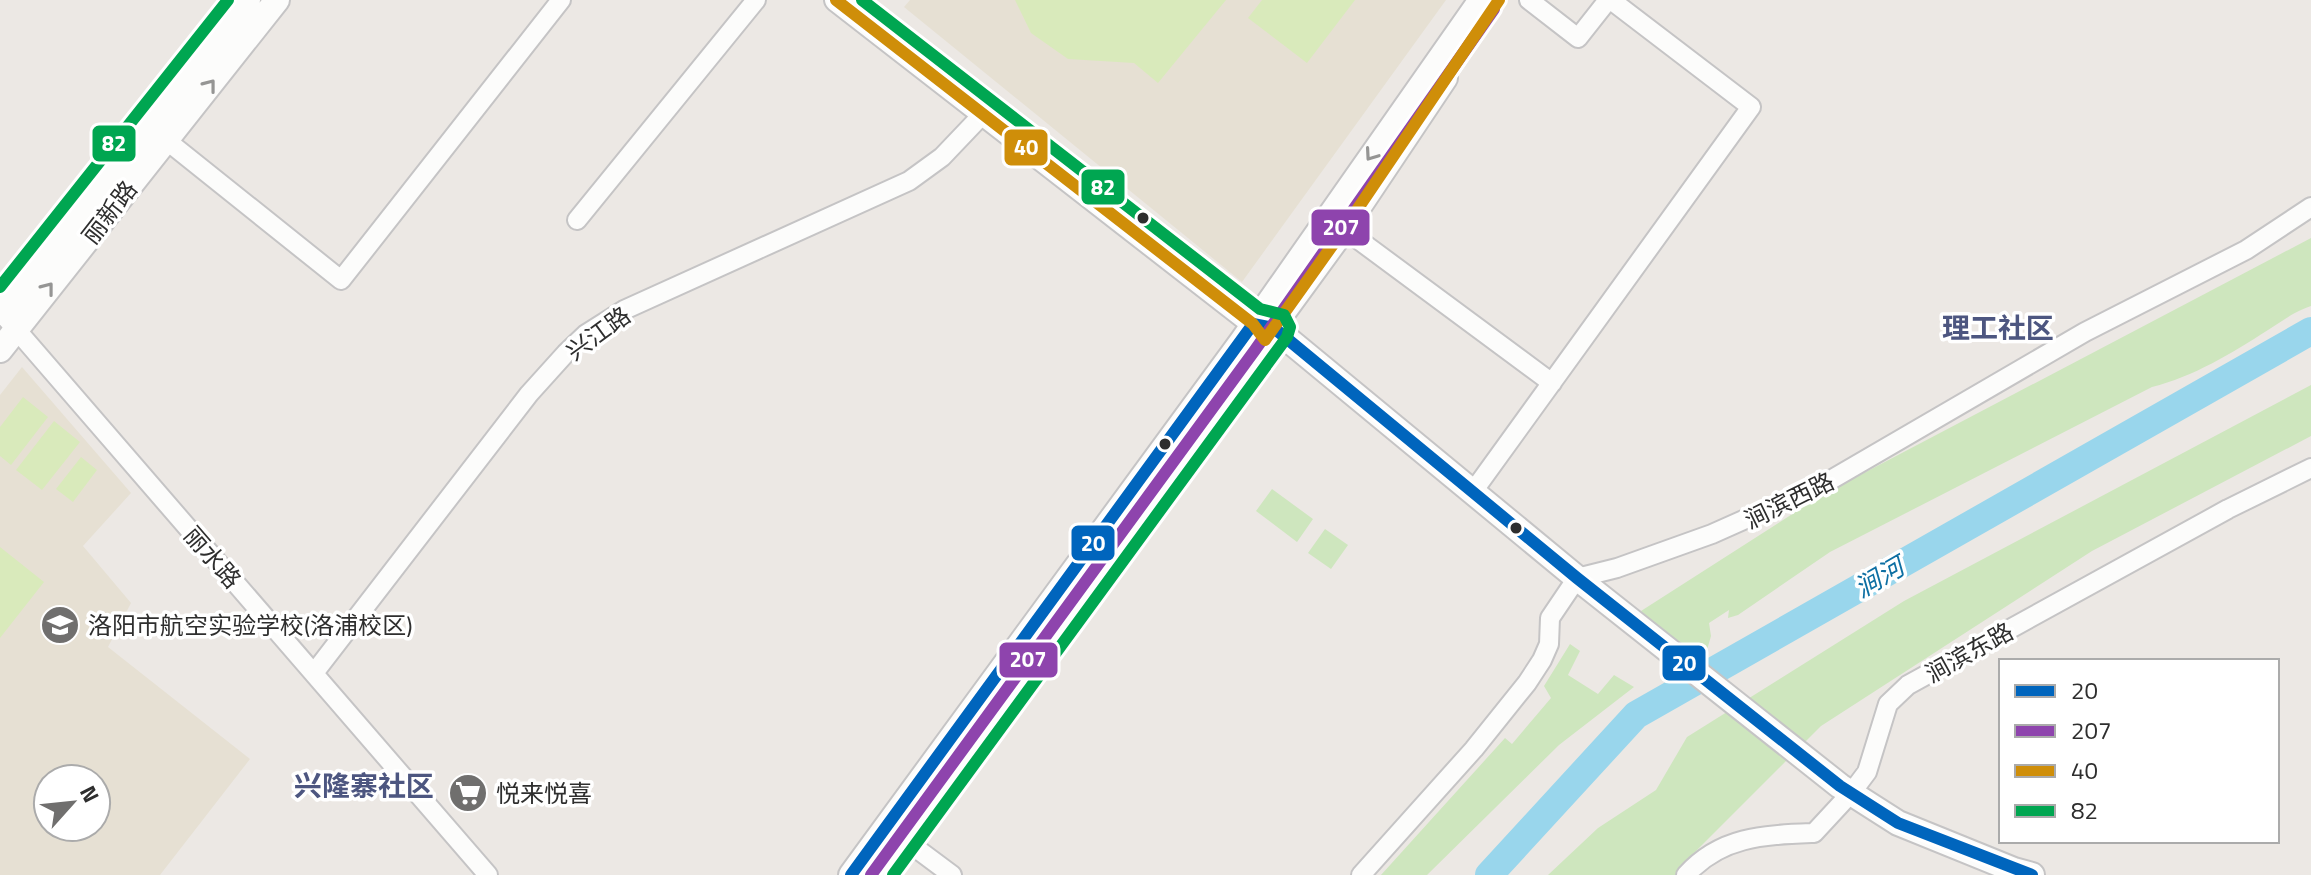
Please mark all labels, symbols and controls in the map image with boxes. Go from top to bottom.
one-way arrow [200,80,215,94]
line badge: 82 [91,124,137,163]
text: 82 [102,126,126,160]
line badge: 40 [1003,128,1049,167]
text: 40 [1014,130,1038,164]
one-way arrow [1366,146,1381,160]
line badge: 82 [1080,168,1126,206]
text: 82 [1091,170,1115,204]
street label: 丽新路 [73,173,145,251]
line badge: 207 [1310,208,1371,247]
unlabelled marker [1135,210,1151,226]
text: 207 [1323,210,1359,244]
one-way arrow [39,282,53,297]
street label: 兴江路 [558,297,638,369]
district label: 理工社区 [1942,306,2054,349]
unlabelled marker [1157,436,1173,452]
street label: 涧滨西路 [1738,463,1840,537]
street label: 丽水路 [176,518,250,596]
unlabelled marker [1508,520,1524,536]
line badge: 20 [1070,524,1116,562]
text: 20 [1081,526,1105,560]
water label: 涧河 [1847,545,1916,607]
school or university icon: 洛阳市航空实验学校(洛浦校区) [39,604,81,646]
place label: 洛阳市航空实验学校(洛浦校区) [88,607,413,643]
street label: 涧滨东路 [1918,613,2020,691]
line badge: 207 [998,641,1059,679]
text: 207 [1010,642,1046,676]
line badge: 20 [1661,644,1707,682]
text: 20 [1672,646,1696,680]
legend [1999,659,2279,843]
text: 20 [2071,672,2098,708]
text: 207 [2071,712,2111,748]
text: 40 [2071,752,2098,788]
north arrow [32,763,112,843]
district label: 兴隆寨社区 [294,764,434,807]
supermarket icon: 悦来悦喜 [447,772,489,814]
place label: 悦来悦喜 [496,775,592,811]
text: N [71,779,108,808]
text: 82 [2071,792,2098,828]

